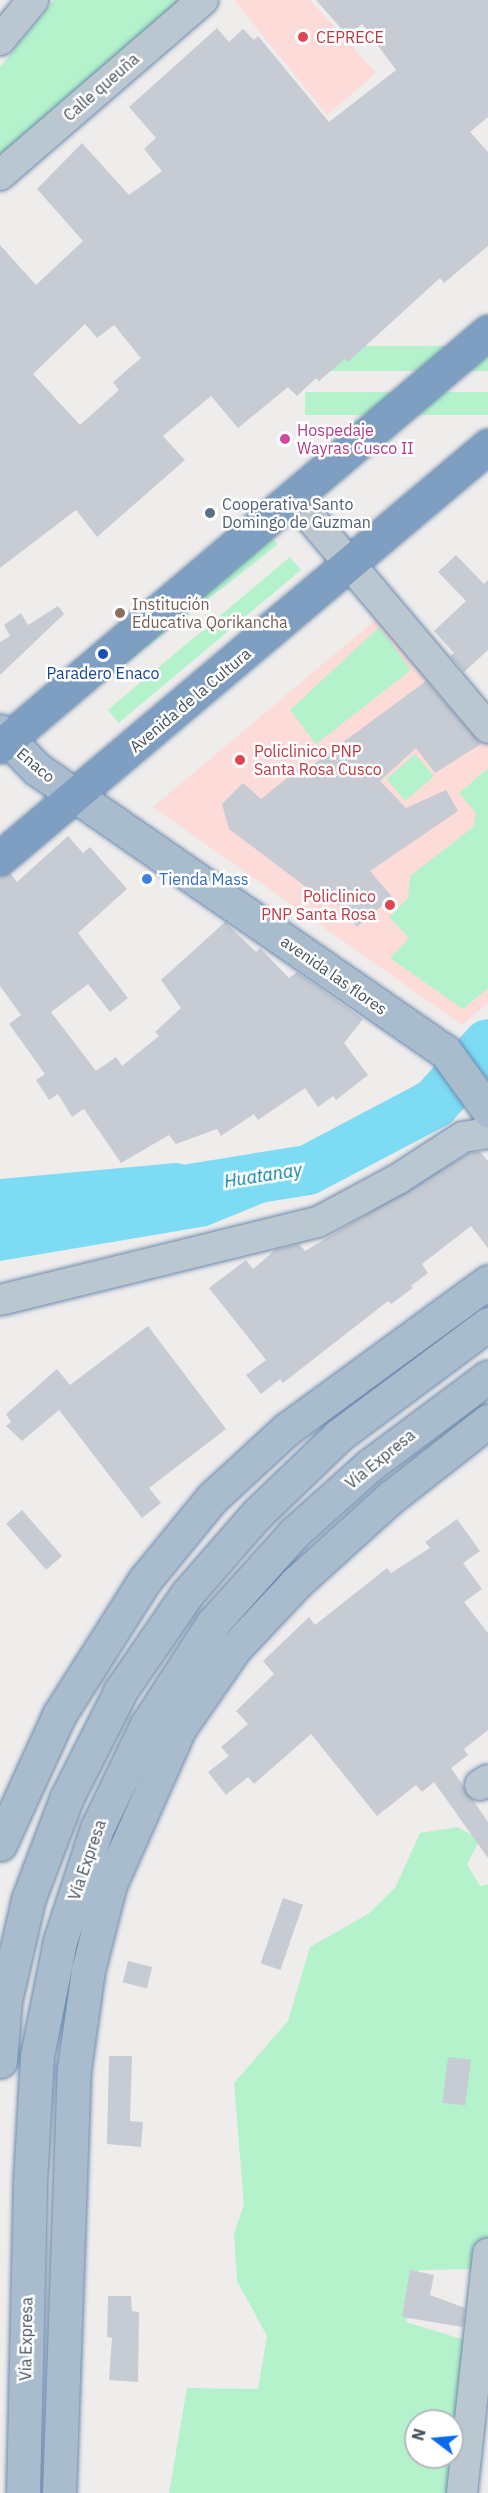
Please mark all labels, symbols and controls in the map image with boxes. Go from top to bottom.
place label: CEPRECE [316,27,384,47]
marker: CEPRECE [294,28,312,46]
street label: Calle queuña [59,49,143,125]
place label: Hospedaje Wayras Cusco II [297,420,414,458]
marker: Hospedaje Wayras Cusco II [278,432,292,446]
place label: Cooperativa Santo Domingo de Guzman [222,494,371,532]
marker: Cooperativa Santo Domingo de Guzman [203,506,217,520]
place label: Institución Educativa Qorikancha [132,594,288,632]
marker: Institución Educativa Qorikancha [113,606,127,620]
street label: Avenida de la Cultura [126,644,254,756]
marker: Paradero Enaco [96,647,110,661]
place label: Paradero Enaco [47,663,159,683]
place label: Policlinico PNP Santa Rosa Cusco [254,741,382,779]
street label: Enaco [13,744,59,786]
marker: Policlinico PNP Santa Rosa Cusco [231,751,249,769]
place label: Tienda Mass [159,869,249,889]
marker: Tienda Mass [140,872,154,886]
place label: Policlinico PNP Santa Rosa [261,886,376,924]
marker: Policlinico PNP Santa Rosa [381,896,399,914]
street label: avenida las flores [277,931,391,1019]
water label: Huatanay [223,1159,303,1193]
street label: Vía Expresa [341,1425,419,1493]
street label: Vía Expresa [64,1817,110,1903]
street label: Vía Expresa [16,2297,36,2381]
north arrow [404,2409,464,2469]
text: N [407,2426,430,2443]

